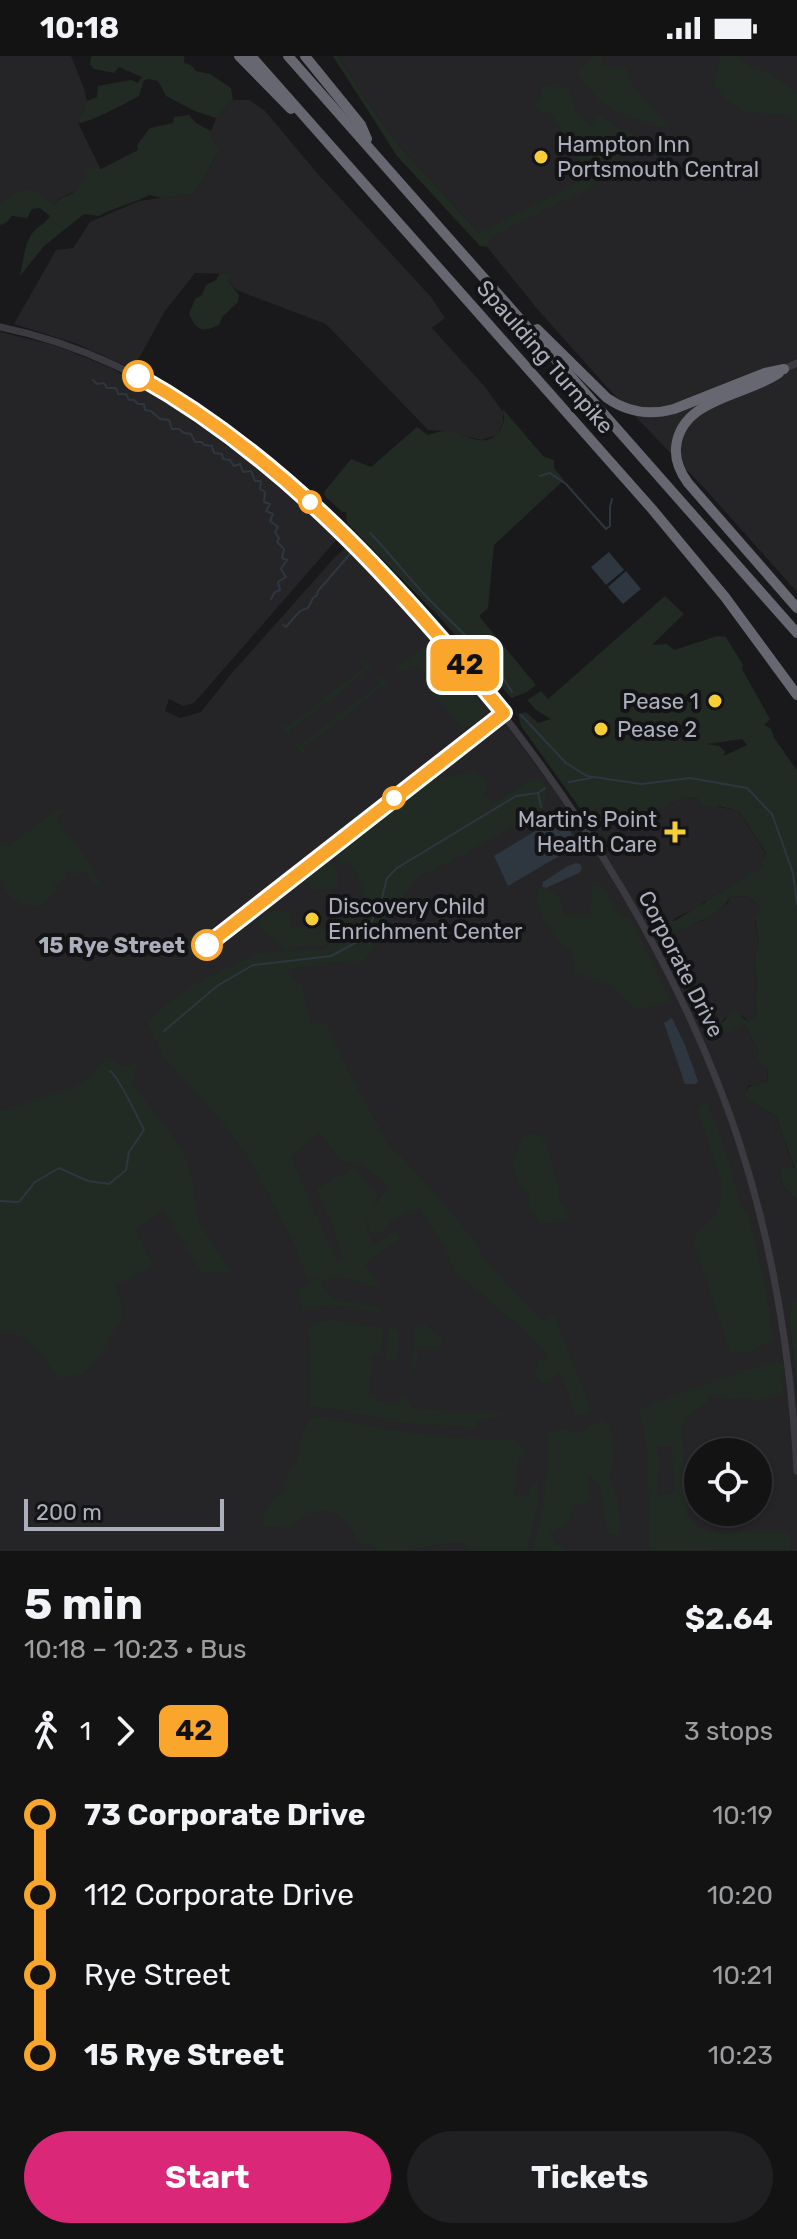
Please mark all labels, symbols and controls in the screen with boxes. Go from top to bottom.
text: 10:18 [40,10,119,46]
place label: Hampton Inn Portsmouth Central [557,131,759,183]
marker: Hampton Inn Portsmouth Central [532,148,550,166]
street label: Spaulding Turnpike [471,275,619,439]
unlabelled marker [123,361,153,391]
unlabelled marker [299,491,321,513]
line badge: 42 [429,639,501,691]
text: 42 [446,648,484,681]
place label: Pease 1 [622,688,699,715]
marker: Pease 1 [706,692,724,710]
place label: Pease 2 [617,716,697,743]
marker: Pease 2 [592,720,610,738]
unlabelled marker [383,787,405,809]
place label: Martin's Point Health Care [518,806,657,858]
marker: Martin's Point Health Care [664,821,686,843]
street label: Corporate Drive [632,886,730,1042]
place label: Discovery Child Enrichment Center [328,893,523,945]
marker: Discovery Child Enrichment Center [303,910,321,928]
marker: 15 Rye Street [192,930,222,960]
place label: 15 Rye Street [38,932,185,959]
map controls [684,1438,772,1526]
button: locate [684,1438,772,1526]
scale bar [24,1495,224,1531]
text: 200 m [36,1499,102,1526]
text: 5 min [24,1578,143,1630]
text: $2.64 [685,1601,773,1637]
text: 10:18 – 10:23 · Bus [24,1634,246,1665]
icon: walk [24,1709,68,1753]
icon: forward [103,1709,147,1753]
text: 42 [175,1714,212,1747]
text: 1 [80,1716,91,1747]
text: 3 stops [684,1716,773,1747]
text: 73 Corporate Drive [84,1797,366,1833]
text: 10:19 [712,1800,773,1831]
text: 112 Corporate Drive [84,1877,354,1913]
text: 10:20 [707,1880,773,1911]
text: Rye Street [84,1957,231,1993]
text: 10:21 [712,1960,773,1991]
text: 15 Rye Street [84,2037,284,2073]
text: 10:23 [708,2040,773,2071]
button: Start [24,2131,391,2223]
button: Tickets [407,2131,773,2223]

